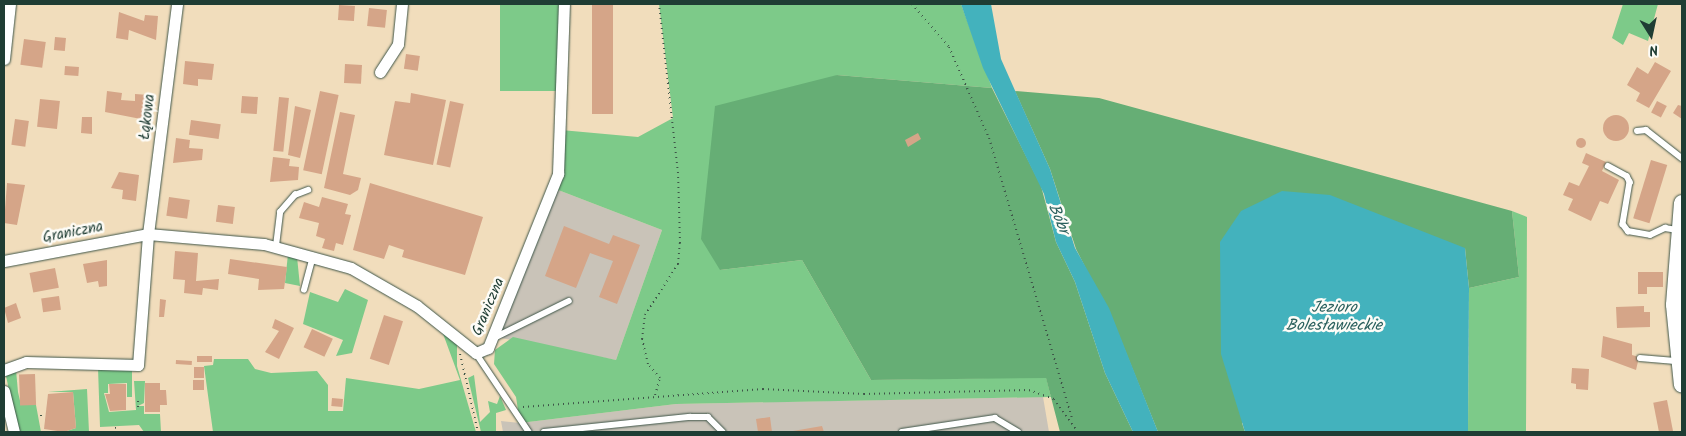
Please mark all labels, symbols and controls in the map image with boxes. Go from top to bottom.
north arrow [1626,10,1676,60]
text: N [1647,38,1660,61]
street label: Łąkowa [136,93,160,141]
water label: Bóbr [1043,201,1073,237]
street label: Graniczna [41,218,105,248]
street label: Graniczna [469,275,509,339]
water label: Jezioro Bolesławieckie [1286,298,1382,336]

